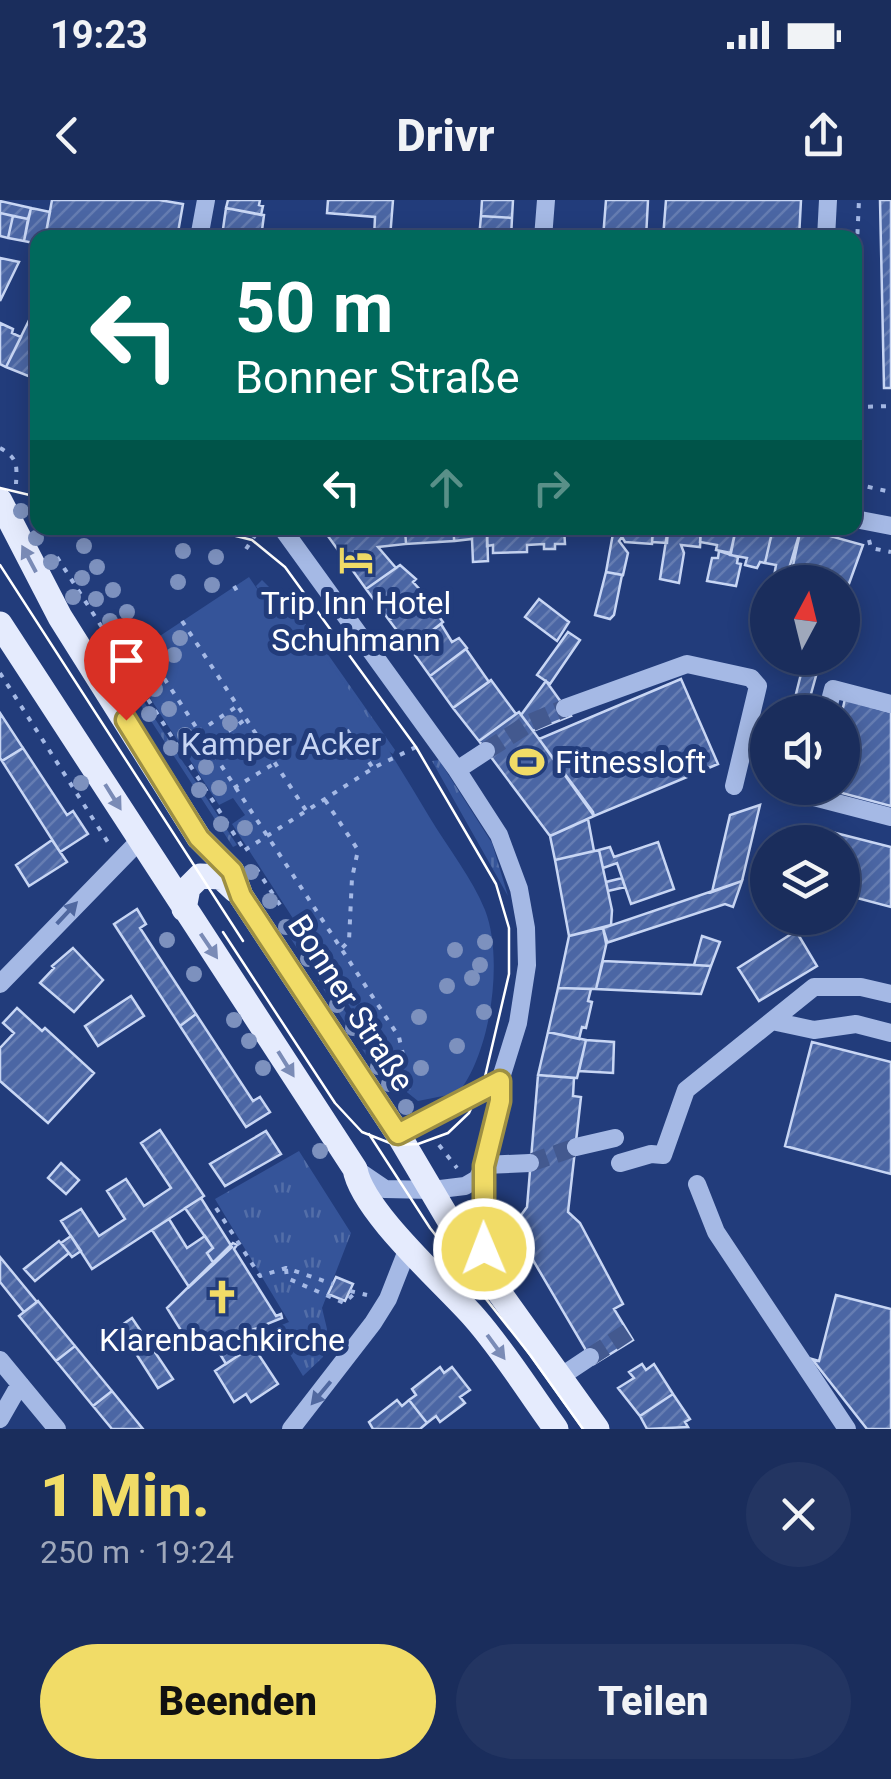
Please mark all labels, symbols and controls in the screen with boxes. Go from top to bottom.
text: 19:23 [50,13,148,57]
icon: back [40,108,95,163]
icon: share [796,108,851,163]
text: Drivr [397,109,494,162]
text: 50 m [235,267,393,349]
icon: left [70,270,200,400]
text: Bonner Straße [235,351,520,404]
icon: left [314,460,369,515]
icon: ahead [419,460,474,515]
icon: right [524,460,579,515]
hotel icon: Trip Inn Hotel Schuhmann [337,541,375,579]
one-way arrow [21,545,38,574]
north arrow [750,565,860,675]
map controls [750,565,860,935]
place label: Trip Inn Hotel Schuhmann [261,584,451,659]
pin [84,618,169,721]
icon: arrive [99,633,154,688]
button: sound [750,695,860,805]
park label: Kamper Acker [181,725,381,763]
sports icon: Fitnessloft [508,743,546,781]
place label: Fitnessloft [555,743,706,781]
one-way arrow [104,783,121,811]
button: layers [750,825,860,935]
one-way arrow [55,902,78,926]
street label: Bonner Straße [280,908,422,1098]
one-way arrow [199,932,217,959]
one-way arrow [277,1050,295,1078]
position arrow [432,1197,536,1301]
church icon: Klarenbachkirche [203,1278,241,1316]
place label: Klarenbachkirche [99,1321,345,1359]
one-way arrow [486,1334,505,1360]
one-way arrow [310,1381,332,1406]
text: 1 Min. [40,1460,210,1531]
button: close [746,1462,851,1567]
text: 250 m · 19:24 [40,1533,234,1571]
button: Beenden [40,1644,436,1759]
button: Teilen [456,1644,851,1759]

